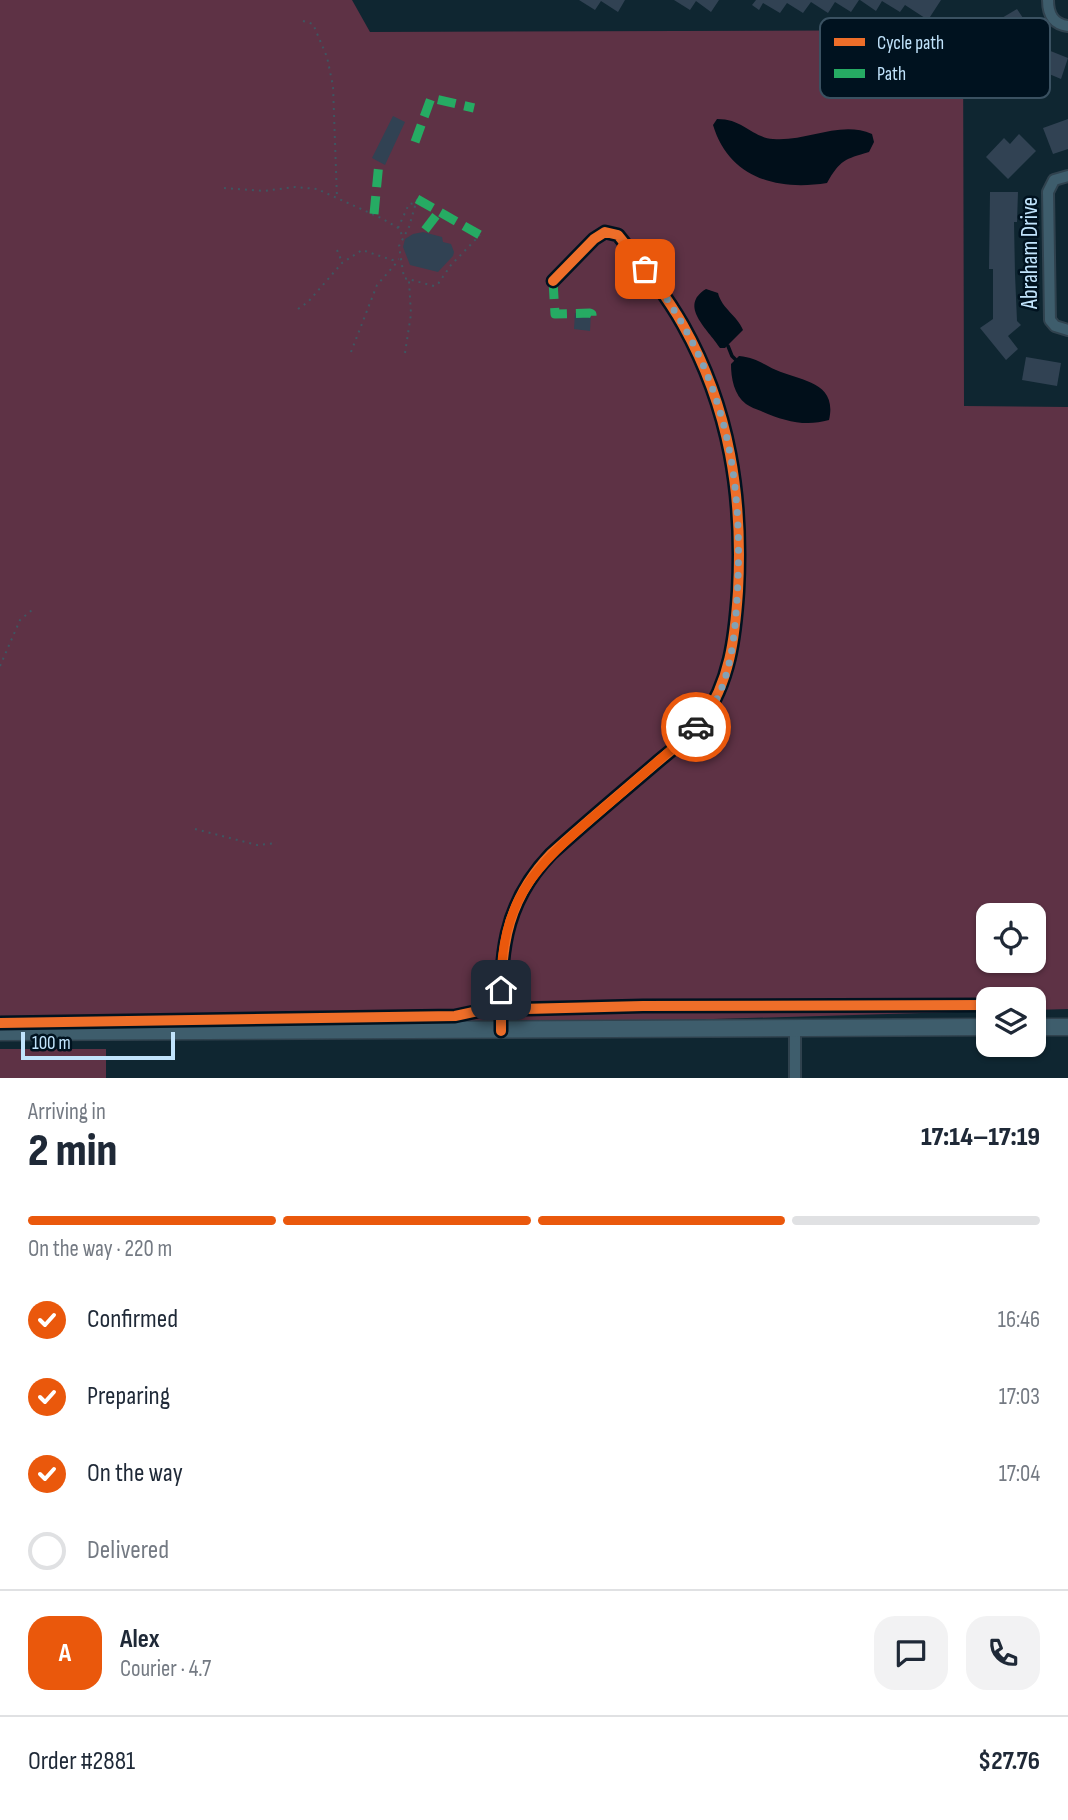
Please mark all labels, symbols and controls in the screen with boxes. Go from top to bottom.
legend [820,18,1050,98]
text: Cycle path [877,32,944,55]
text: Path [877,63,906,86]
street label: Abraham Drive [1016,197,1044,310]
pin [615,239,675,299]
icon: bag [626,250,664,288]
courier [661,692,731,762]
icon: car [677,708,715,746]
map controls [976,903,1046,1057]
button: locate [976,903,1046,973]
pin [471,960,531,1020]
icon: home [482,971,520,1009]
button: layers [976,987,1046,1057]
scale bar [21,1029,175,1061]
text: 100 m [32,1032,71,1055]
text: Arriving in [28,1098,106,1126]
text: 17:14–17:19 [921,1122,1040,1153]
text: 2 min [28,1124,117,1179]
text: On the way · 220 m [28,1235,172,1263]
icon: check [28,1301,66,1339]
text: Confirmed [87,1304,178,1335]
text: 16:46 [998,1306,1040,1334]
icon: check [28,1378,66,1416]
text: Preparing [87,1381,170,1412]
text: 17:03 [999,1383,1040,1411]
icon: check [28,1455,66,1493]
text: On the way [87,1458,183,1489]
text: 17:04 [999,1460,1040,1488]
text: Delivered [87,1535,169,1566]
button: chat [874,1616,948,1690]
button: phone [966,1616,1040,1690]
text: Alex [120,1624,160,1655]
text: A [59,1638,71,1669]
text: Courier · 4.7 [120,1655,211,1683]
text: Order #2881 [28,1746,135,1777]
text: $27.76 [978,1746,1040,1777]

